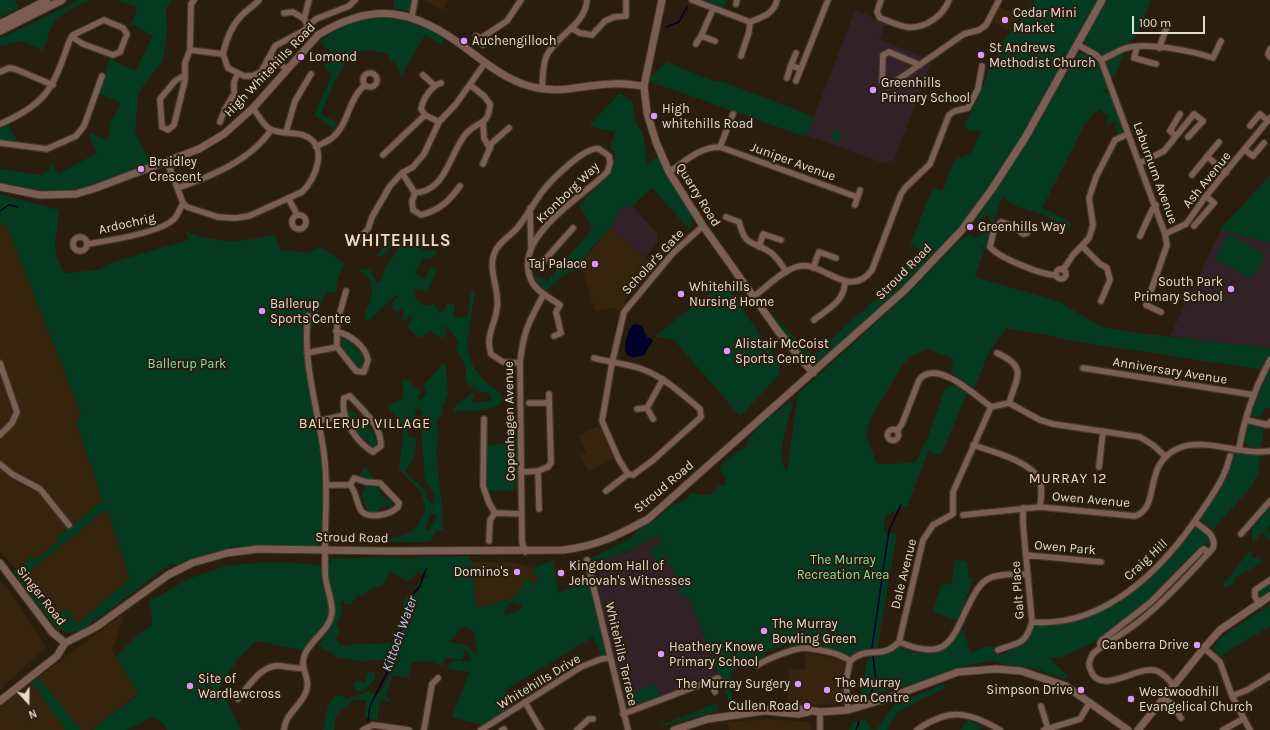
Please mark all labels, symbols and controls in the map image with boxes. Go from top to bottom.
place label: Cedar Mini Market [1013,5,1077,36]
scale bar [1134,8,1207,34]
marker: Cedar Mini Market [1000,15,1010,25]
text: 100 m [1139,16,1171,30]
street label: High Whitehills Road [221,20,319,120]
place label: Auchengilloch [472,33,557,49]
marker: Auchengilloch [459,36,469,46]
place label: St Andrews Methodist Church [989,40,1096,71]
place label: Lomond [309,49,357,65]
marker: St Andrews Methodist Church [976,50,986,60]
marker: Lomond [296,52,306,62]
place label: Greenhills Primary School [881,75,970,106]
marker: Greenhills Primary School [868,85,878,95]
place label: High whitehills Road [662,101,754,132]
marker: High whitehills Road [649,111,659,121]
street label: Laburnum Avenue [1129,120,1181,226]
street label: Juniper Avenue [748,139,838,185]
street label: Ash Avenue [1180,149,1234,211]
place label: Braidley Crescent [149,154,201,185]
street label: Kronborg Way [533,159,603,227]
street label: Quarry Road [672,160,724,230]
marker: Braidley Crescent [136,164,146,174]
street label: Ardochrig [97,210,157,238]
place label: Greenhills Way [978,219,1066,235]
marker: Greenhills Way [965,222,975,232]
street label: Scholar's Gate [619,226,687,298]
district label: WHITEHILLS [344,231,452,251]
street label: Stroud Road [873,241,935,303]
place label: Taj Palace [529,256,587,272]
marker: Taj Palace [590,259,600,269]
place label: South Park Primary School [1134,274,1223,305]
place label: Whitehills Nursing Home [689,279,774,310]
marker: South Park Primary School [1226,284,1236,294]
marker: Whitehills Nursing Home [676,289,686,299]
place label: Ballerup Sports Centre [270,296,351,327]
marker: Ballerup Sports Centre [257,306,267,316]
place label: Alistair McCoist Sports Centre [735,336,829,367]
marker: Alistair McCoist Sports Centre [722,346,732,356]
street label: Anniversary Avenue [1112,354,1228,388]
park label: Ballerup Park [148,356,226,372]
street label: Copenhagen Avenue [501,361,519,481]
district label: BALLERUP VILLAGE [299,416,431,432]
street label: Stroud Road [631,458,697,516]
district label: MURRAY 12 [1029,471,1107,487]
street label: Owen Avenue [1051,489,1131,511]
street label: Stroud Road [315,530,389,546]
street label: Craig Hill [1121,536,1171,584]
street label: Dale Avenue [888,537,920,611]
street label: Owen Park [1034,538,1096,558]
park label: The Murray Recreation Area [797,552,889,583]
place label: Kingdom Hall of Jehovah's Witnesses [569,558,691,589]
street label: Galt Place [1008,560,1028,620]
street label: Singer Road [13,563,69,629]
place label: Domino's [454,564,509,580]
marker: Domino's [512,567,522,577]
marker: Kingdom Hall of Jehovah's Witnesses [556,568,566,578]
water label: Kittoch Water [379,594,421,674]
street label: Whitehills Terrace [601,601,641,707]
place label: The Murray Bowling Green [772,616,857,647]
marker: The Murray Bowling Green [759,626,769,636]
place label: Canberra Drive [1102,637,1189,653]
place label: Heathery Knowe Primary School [669,639,764,670]
marker: Canberra Drive [1192,640,1202,650]
marker: Heathery Knowe Primary School [656,649,666,659]
street label: Whitehills Drive [495,651,583,713]
place label: Site of Wardlawcross [198,671,281,702]
place label: The Murray Owen Centre [835,675,909,706]
place label: The Murray Surgery [676,676,790,692]
marker: The Murray Surgery [793,679,803,689]
marker: Site of Wardlawcross [185,681,195,691]
north arrow [8,682,48,722]
place label: Simpson Drive [986,682,1073,698]
place label: Westwoodhill Evangelical Church [1139,684,1253,715]
marker: The Murray Owen Centre [822,685,832,695]
marker: Simpson Drive [1076,685,1086,695]
marker: Westwoodhill Evangelical Church [1126,694,1136,704]
place label: Cullen Road [728,698,799,714]
marker: Cullen Road [802,701,812,711]
text: N [26,706,38,721]

